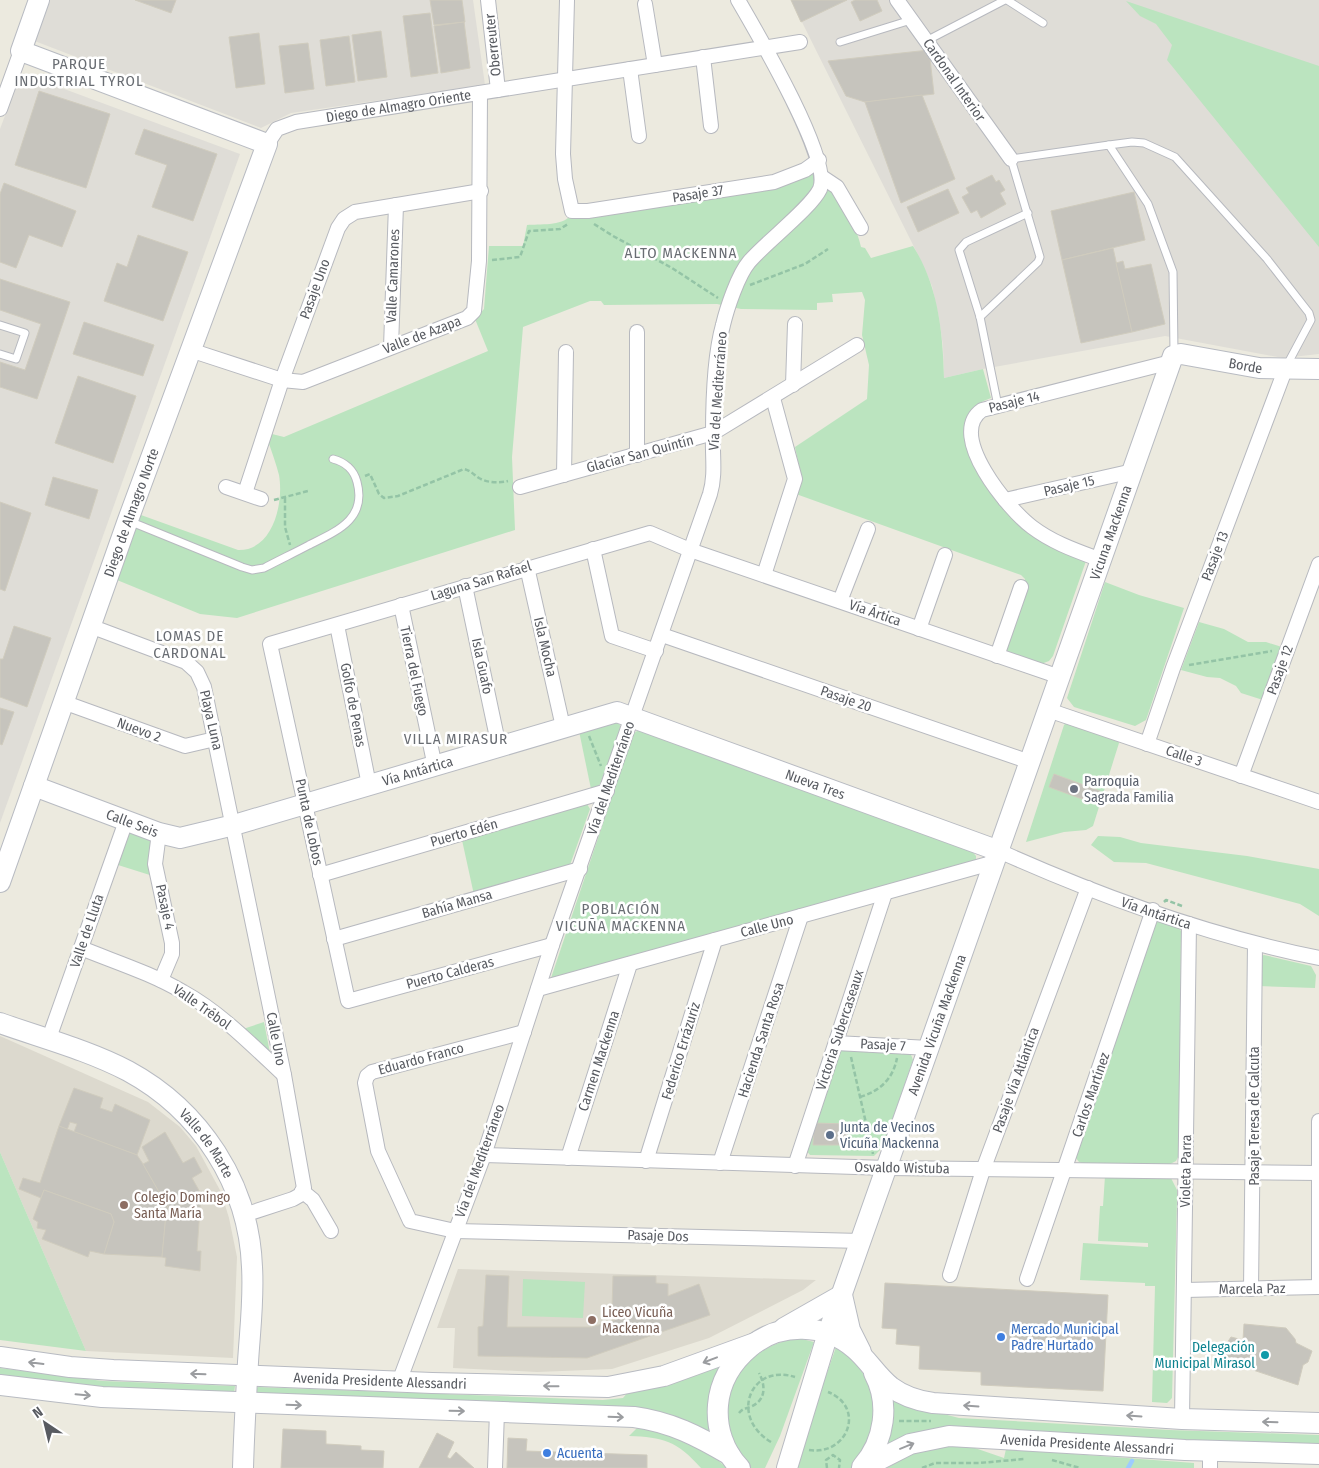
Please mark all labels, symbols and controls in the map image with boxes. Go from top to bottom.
street label: Oberreuter [481,13,505,77]
street label: Cardonal Interior [919,35,989,125]
district label: PARQUE INDUSTRIAL TYROL [14,55,144,90]
street label: Diego de Almagro Oriente [325,86,472,126]
street label: Pasaje 37 [671,182,725,206]
street label: Valle Camarones [383,229,403,323]
district label: ALTO MACKENNA [625,244,737,262]
street label: Pasaje Uno [296,257,334,321]
street label: Valle de Azapa [381,312,464,358]
street label: Vía del Mediterráneo [705,331,731,451]
street label: Borde [1227,354,1264,377]
street label: Pasaje 14 [987,387,1041,417]
street label: Glaciar San Quintín [585,432,695,476]
street label: Diego de Almagro Norte [100,446,162,579]
street label: Pasaje 15 [1042,472,1096,500]
street label: Vicuna Mackenna [1086,483,1135,582]
street label: Pasaje 13 [1198,529,1232,583]
street label: Laguna San Rafael [429,558,534,604]
street label: Vía Ártica [847,595,904,630]
street label: Isla Mocha [530,615,560,679]
street label: Tierra del Fuego [396,625,432,717]
district label: LOMAS DE CARDONAL [153,627,227,662]
street label: Isla Guafo [468,636,496,696]
street label: Pasaje 12 [1263,643,1297,697]
street label: Golfo de Penas [336,661,370,749]
street label: Pasaje 20 [818,682,874,716]
street label: Playa Luna [196,688,226,752]
street label: Nuevo 2 [115,714,163,746]
street label: Vía del Mediterráneo [584,719,638,837]
district label: VILLA MIRASUR [404,730,508,748]
street label: Calle 3 [1163,742,1205,770]
street label: Vía Antártica [380,752,455,789]
street label: Nueva Tres [783,765,848,803]
place label: Parroquia Sagrada Familia [1084,773,1174,806]
street label: Punta de Lobos [292,777,326,867]
marker: Parroquia Sagrada Familia [1068,783,1080,795]
street label: Calle Seis [104,805,161,841]
street label: Puerto Edén [428,815,500,851]
street label: Pasaje 4 [152,883,178,932]
street label: Bahía Mansa [420,886,494,922]
street label: Valle de Lluta [66,892,108,970]
street label: Vía Antártica [1119,893,1193,933]
district label: POBLACIÓN VICUÑA MACKENNA [556,900,686,935]
street label: Calle Uno [739,911,795,941]
street label: Avenida Vicuña Mackenna [904,952,970,1098]
street label: Puerto Calderas [404,953,496,993]
street label: Victoria Subercaseaux [812,967,868,1092]
street label: Hacienda Santa Rosa [734,980,788,1100]
street label: Valle Trébol [170,981,234,1033]
street label: Federico Errázuriz [658,1000,704,1102]
street label: Carmen Mackenna [575,1008,623,1113]
street label: Calle Uno [262,1011,290,1067]
street label: Pasaje Via Atlántica [989,1025,1043,1135]
street label: Pasaje 7 [860,1035,906,1055]
street label: Eduardo Franco [376,1039,466,1079]
street label: Pasaje Teresa de Calcuta [1246,1046,1263,1186]
street label: Carlos Martínez [1069,1050,1114,1140]
street label: Vía del Mediterráneo [452,1102,508,1220]
street label: Valle de Marte [176,1105,237,1181]
place label: Junta de Vecinos Vicuña Mackenna [840,1119,939,1152]
marker: Junta de Vecinos Vicuña Mackenna [824,1129,836,1141]
street label: Violeta Parra [1177,1134,1195,1208]
street label: Osvaldo Wistuba [854,1159,950,1177]
place label: Colegio Domingo Santa María [134,1189,230,1222]
marker: Colegio Domingo Santa María [118,1199,130,1211]
street label: Pasaje Dos [627,1226,689,1246]
street label: Marcela Paz [1218,1280,1286,1298]
place label: Liceo Vicuña Mackenna [602,1304,673,1337]
marker: Liceo Vicuña Mackenna [586,1314,598,1326]
place label: Mercado Municipal Padre Hurtado [1011,1321,1119,1354]
marker: Mercado Municipal Padre Hurtado [995,1331,1007,1343]
place label: Delegación Municipal Mirasol [1155,1339,1255,1372]
marker: Delegación Municipal Mirasol [1259,1349,1271,1361]
one-way arrow [703,1356,718,1366]
one-way arrow [29,1358,45,1368]
one-way arrow [191,1369,207,1378]
street label: Avenida Presidente Alessandri [293,1369,467,1392]
one-way arrow [543,1381,560,1391]
one-way arrow [75,1391,91,1400]
north arrow [20,1398,70,1448]
one-way arrow [286,1401,302,1410]
one-way arrow [964,1402,980,1411]
text: N [30,1403,46,1422]
one-way arrow [448,1406,465,1416]
one-way arrow [608,1412,624,1421]
one-way arrow [1126,1412,1142,1421]
one-way arrow [1263,1417,1279,1426]
street label: Avenida Presidente Alessandri [1000,1431,1174,1458]
one-way arrow [899,1441,914,1450]
place label: Acuenta [557,1445,603,1462]
marker: Acuenta [541,1447,553,1459]

